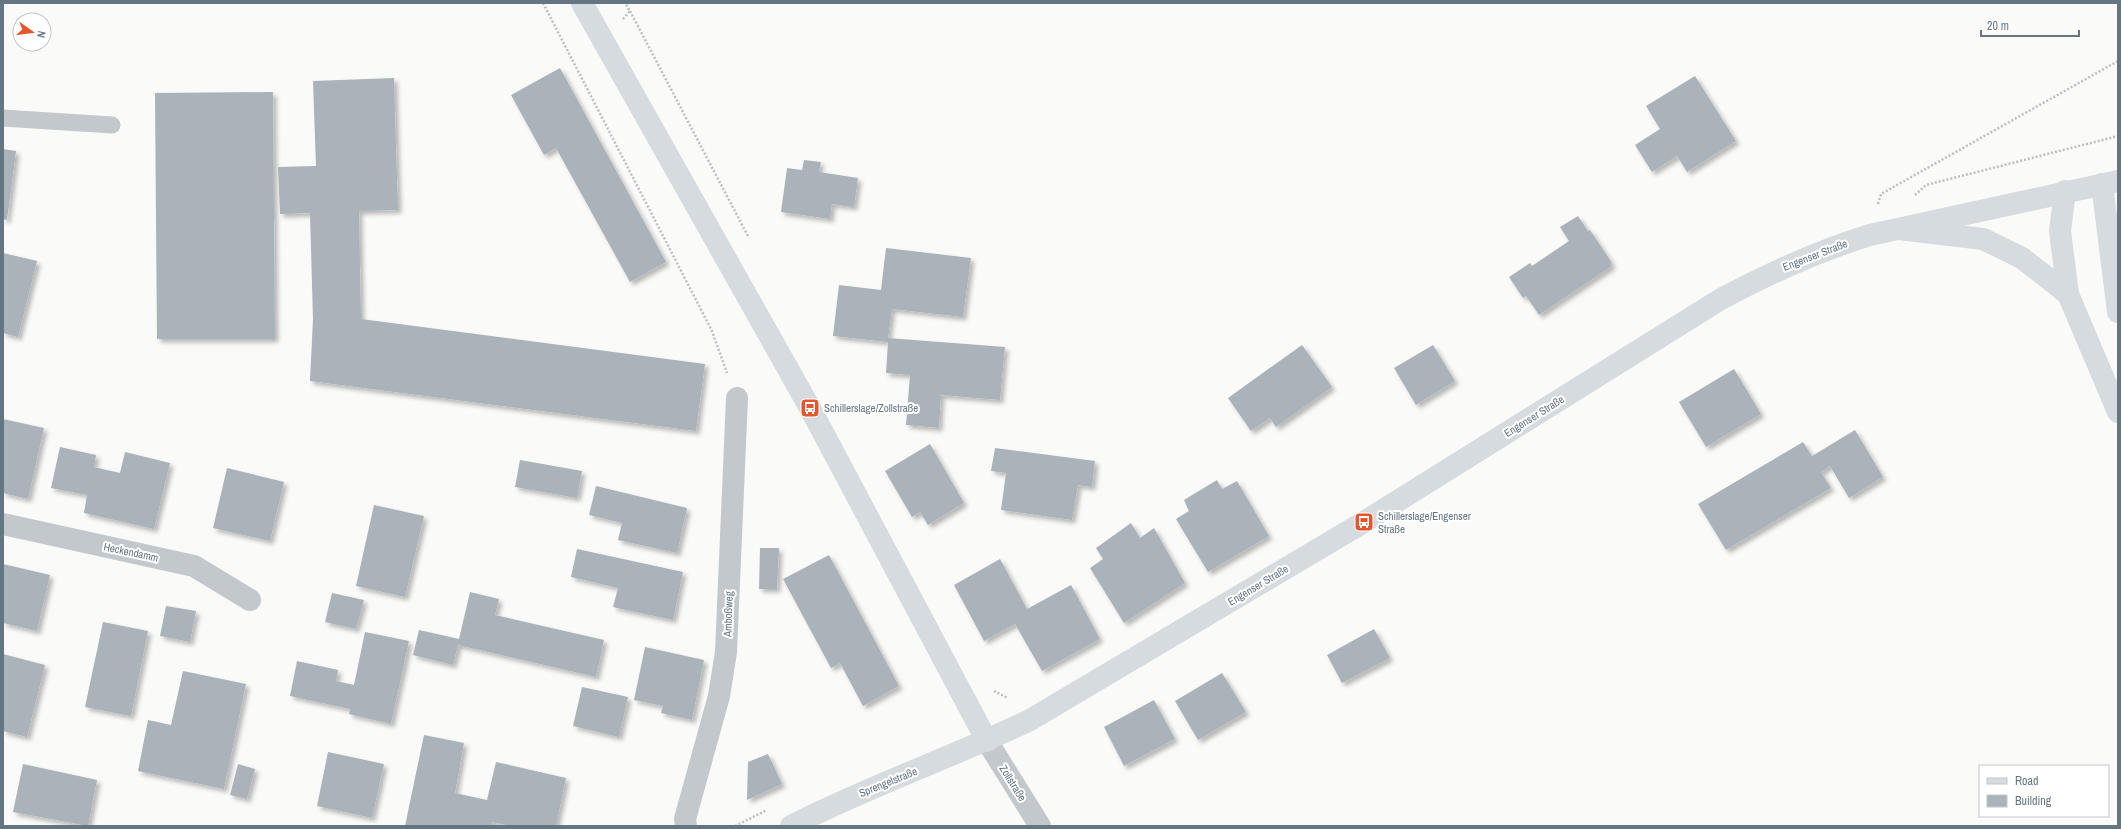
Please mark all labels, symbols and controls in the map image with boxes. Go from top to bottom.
north arrow [12,12,52,52]
scale bar [1981,12,2079,38]
text: 20 m [1987,18,2009,34]
text: N [34,30,49,39]
street label: Engenser Straße [1781,236,1849,274]
street label: Engenser Straße [1501,392,1567,440]
bus stop icon: Schillerslage/Zollstraße [799,397,821,419]
place label: Schillerslage/Zollstraße [824,401,918,415]
place label: Schillerslage/Engenser Straße [1378,509,1471,536]
bus stop icon: Schillerslage/Engenser Straße [1353,511,1375,533]
street label: Heckendamm [102,539,160,565]
street label: Engenser Straße [1225,561,1291,609]
street label: Amboßweg [720,591,736,638]
street label: Zollstraße [996,762,1030,804]
street label: Sprengelstraße [857,764,919,800]
legend [1979,765,2109,817]
text: Road [2015,773,2039,789]
text: Building [2015,793,2052,809]

